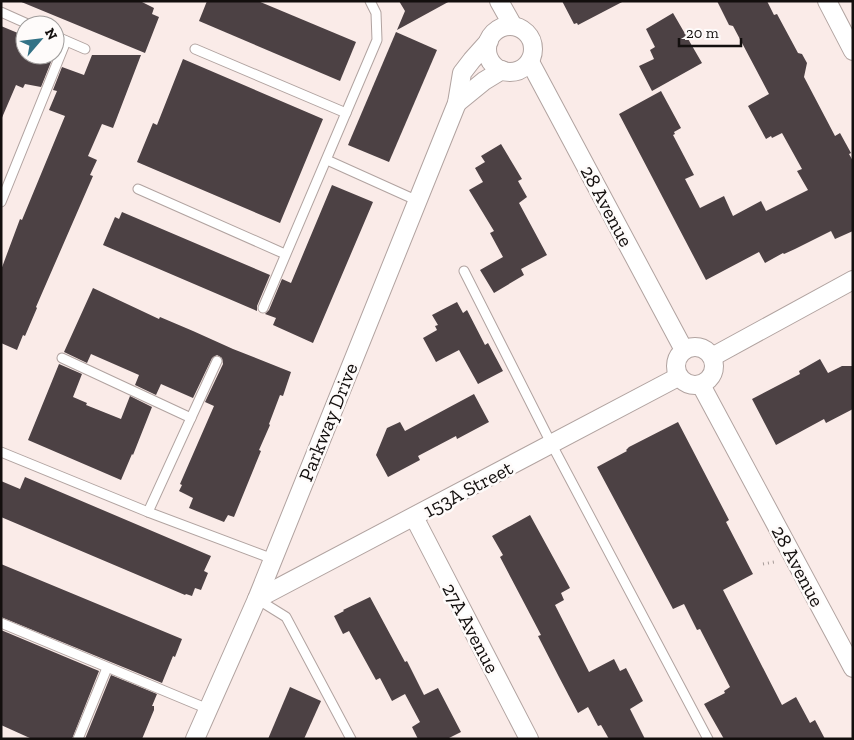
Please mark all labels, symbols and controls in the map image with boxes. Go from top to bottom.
north arrow [15,15,65,65]
scale bar [679,15,742,47]
text: 20 m [686,24,719,42]
text: N [41,25,61,43]
street label: 28 Avenue [576,161,638,251]
street label: Parkway Drive [293,359,363,485]
street label: 153A Street [419,455,517,522]
street label: 28 Avenue [767,521,829,611]
street label: 27A Avenue [437,579,505,677]

